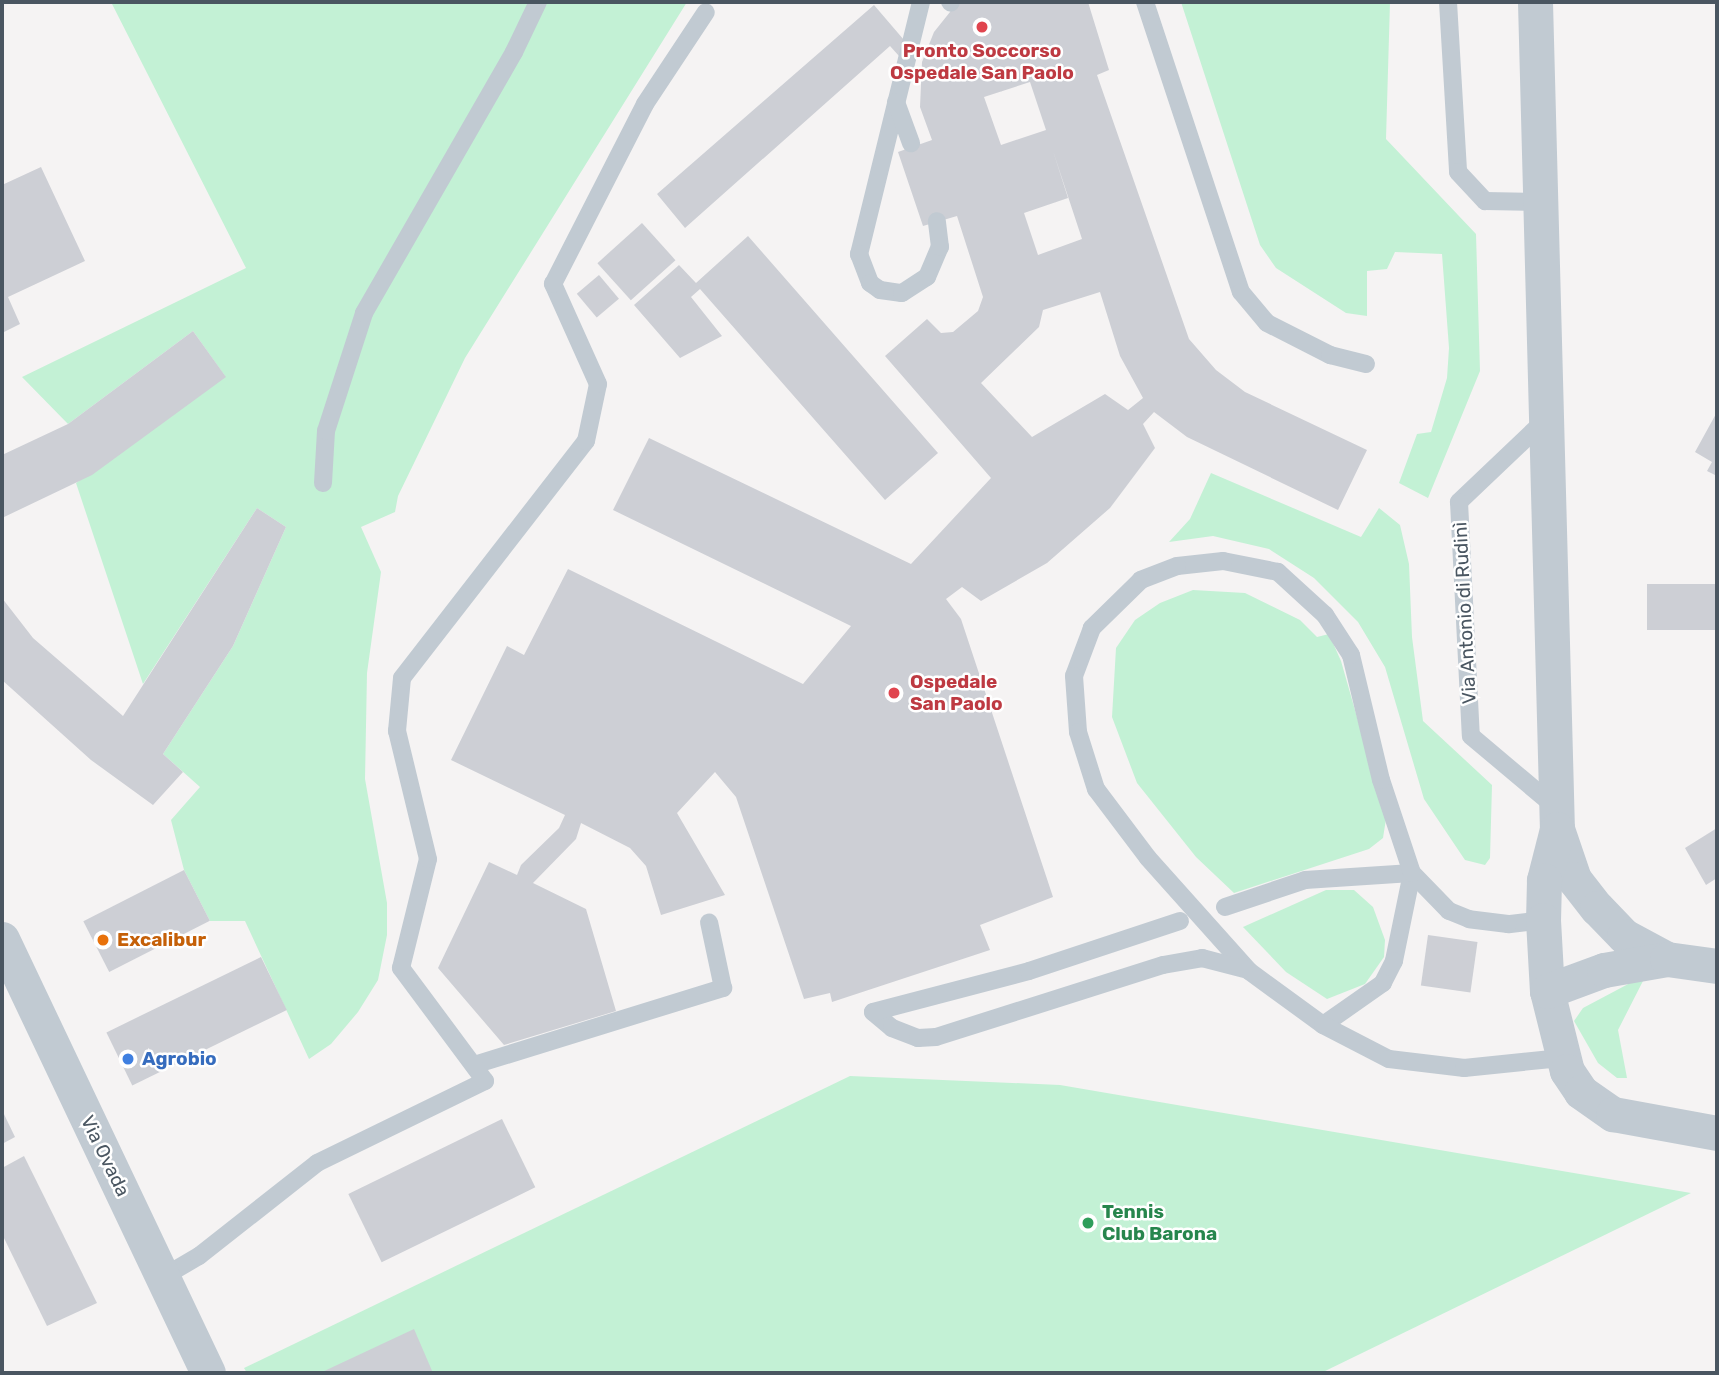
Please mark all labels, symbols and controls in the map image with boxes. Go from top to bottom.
marker: Pronto Soccorso Ospedale San Paolo [972,17,992,37]
place label: Pronto Soccorso Ospedale San Paolo [890,40,1074,84]
street label: Via Antonio di Rudinì [1449,521,1481,705]
place label: Ospedale San Paolo [910,671,1003,715]
marker: Ospedale San Paolo [884,683,904,703]
place label: Excalibur [117,929,206,951]
marker: Excalibur [95,932,111,948]
place label: Agrobio [142,1048,217,1070]
marker: Agrobio [120,1051,136,1067]
street label: Via Ovada [76,1112,134,1200]
place label: Tennis Club Barona [1102,1201,1217,1245]
marker: Tennis Club Barona [1080,1215,1096,1231]

